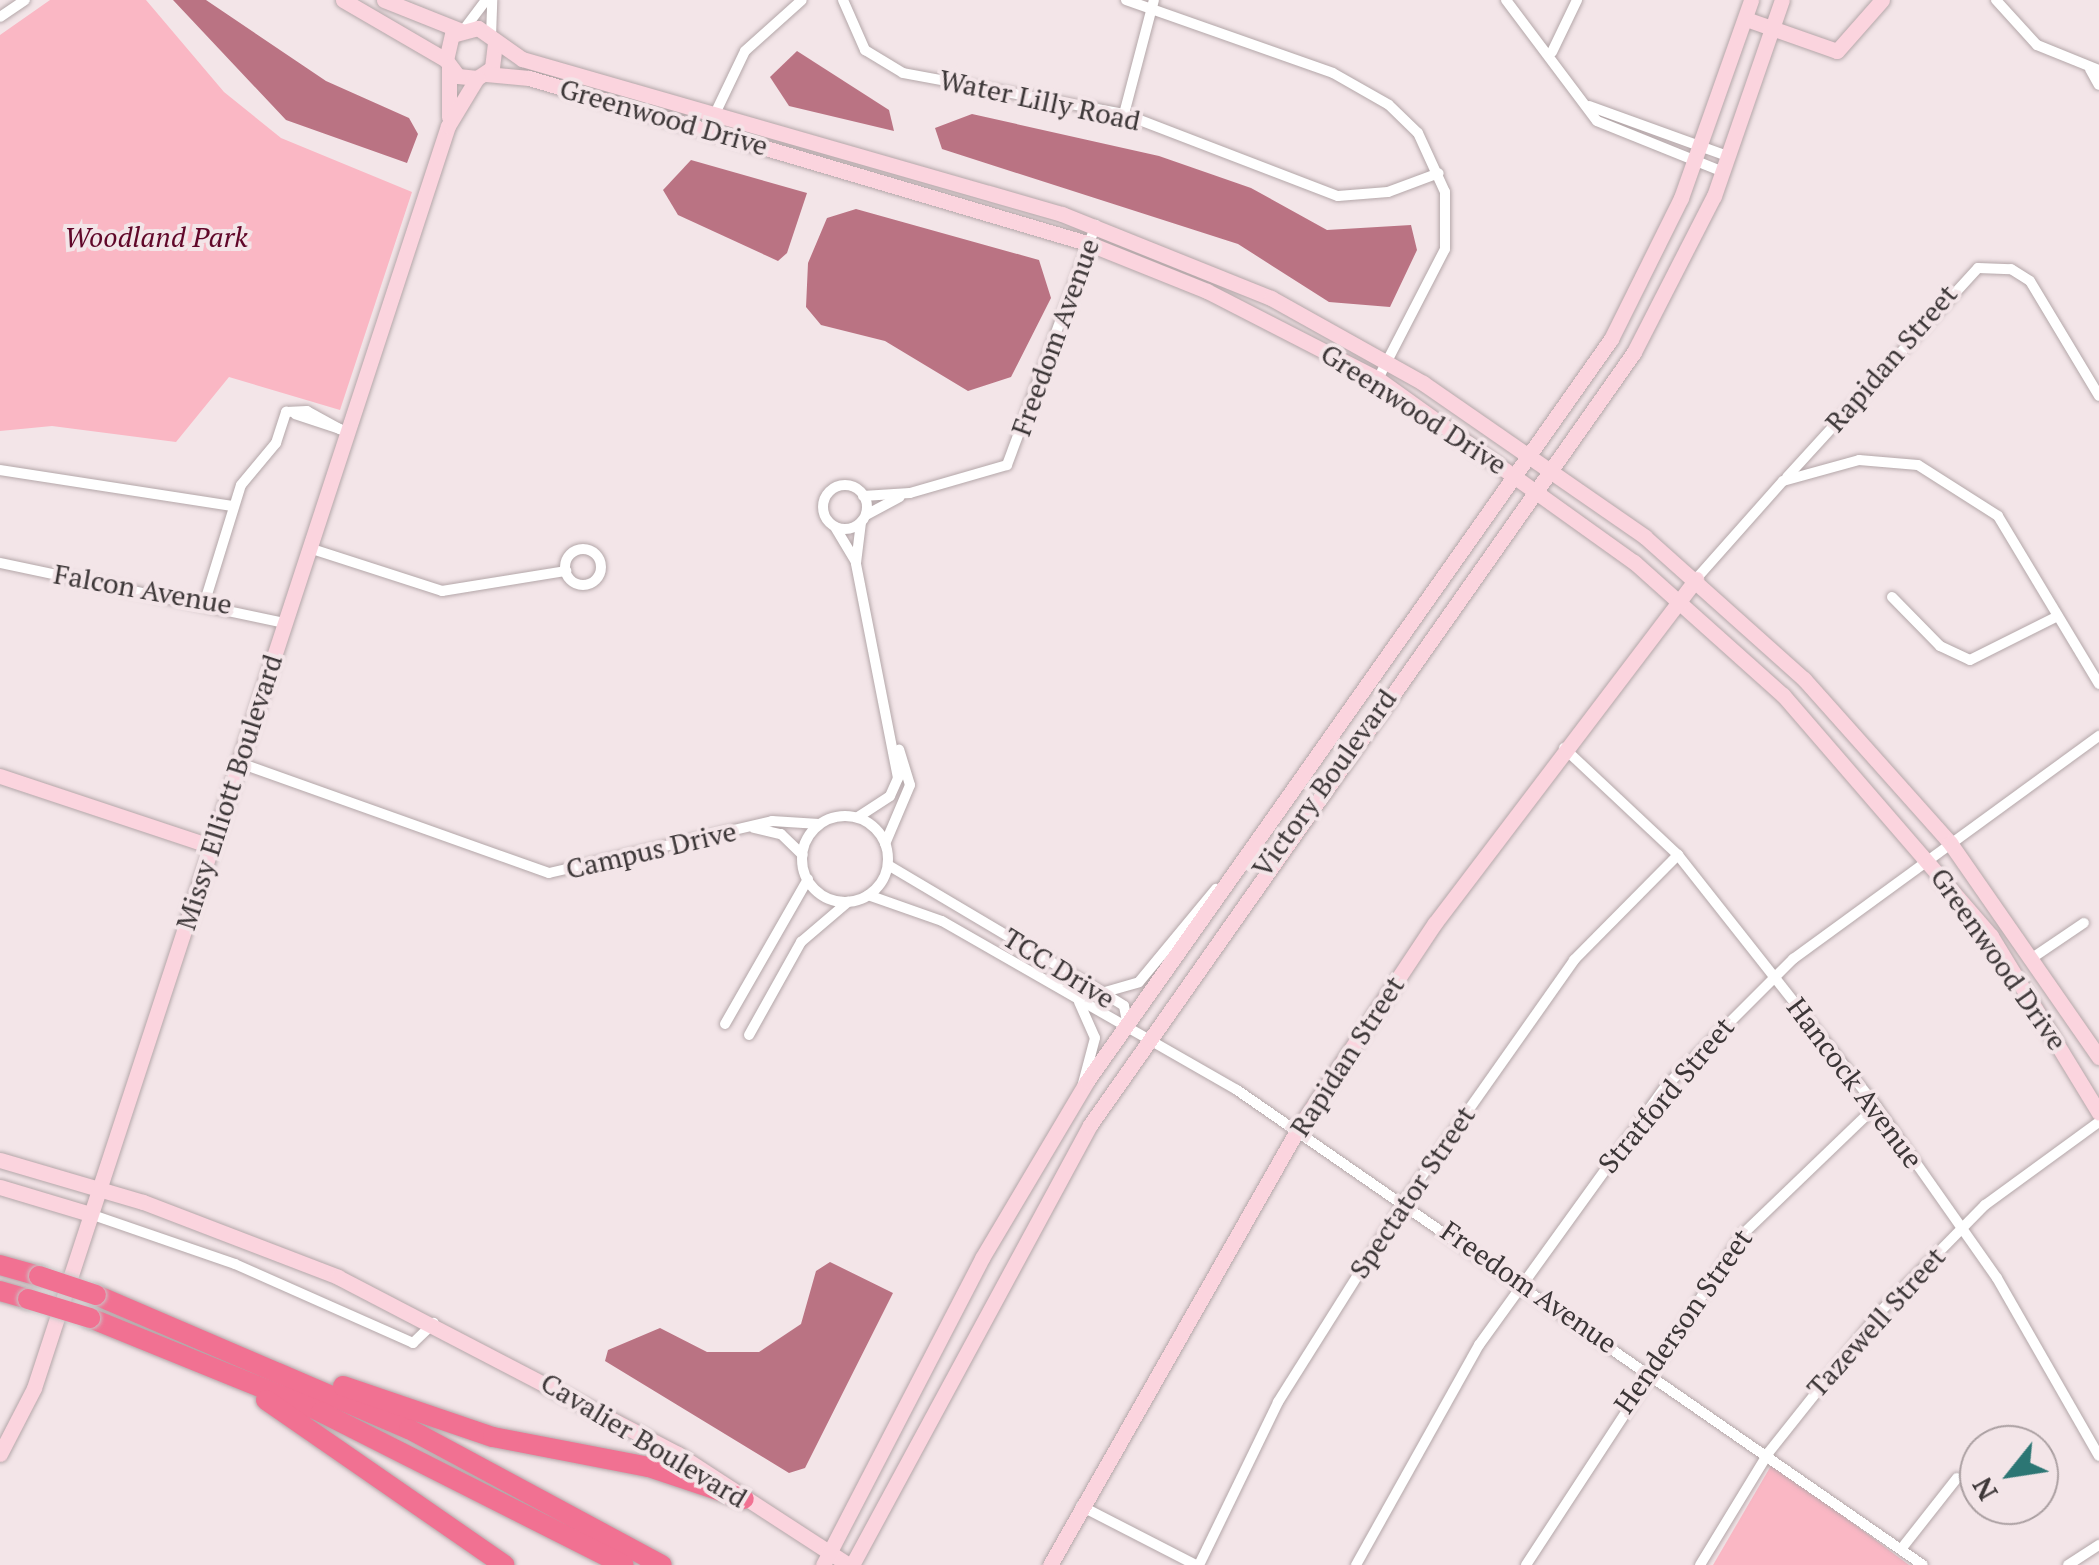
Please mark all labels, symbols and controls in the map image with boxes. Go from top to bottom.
street label: Water Lilly Road [936,62,1144,138]
street label: Greenwood Drive [556,71,772,163]
park label: Woodland Park [64,220,248,254]
street label: Freedom Avenue [1004,234,1106,440]
street label: Rapidan Street [1818,278,1964,438]
street label: Greenwood Drive [1315,336,1513,482]
street label: Falcon Avenue [51,557,235,621]
street label: Missy Elliott Boulevard [169,650,289,934]
street label: Victory Boulevard [1245,682,1403,884]
street label: Campus Drive [562,814,740,886]
street label: Greenwood Drive [1924,861,2074,1057]
street label: TCC Drive [997,920,1121,1016]
street label: Rapidan Street [1283,970,1411,1142]
street label: Hancock Avenue [1780,991,1930,1175]
street label: Stratford Street [1591,1010,1741,1180]
street label: Spectator Street [1342,1099,1482,1285]
street label: Freedom Avenue [1434,1214,1624,1360]
street label: Henderson Street [1607,1222,1759,1420]
street label: Tazewell Street [1800,1240,1952,1404]
street label: Cavalier Boulevard [535,1365,753,1515]
north arrow [1959,1425,2059,1525]
text: N [1963,1471,2006,1508]

